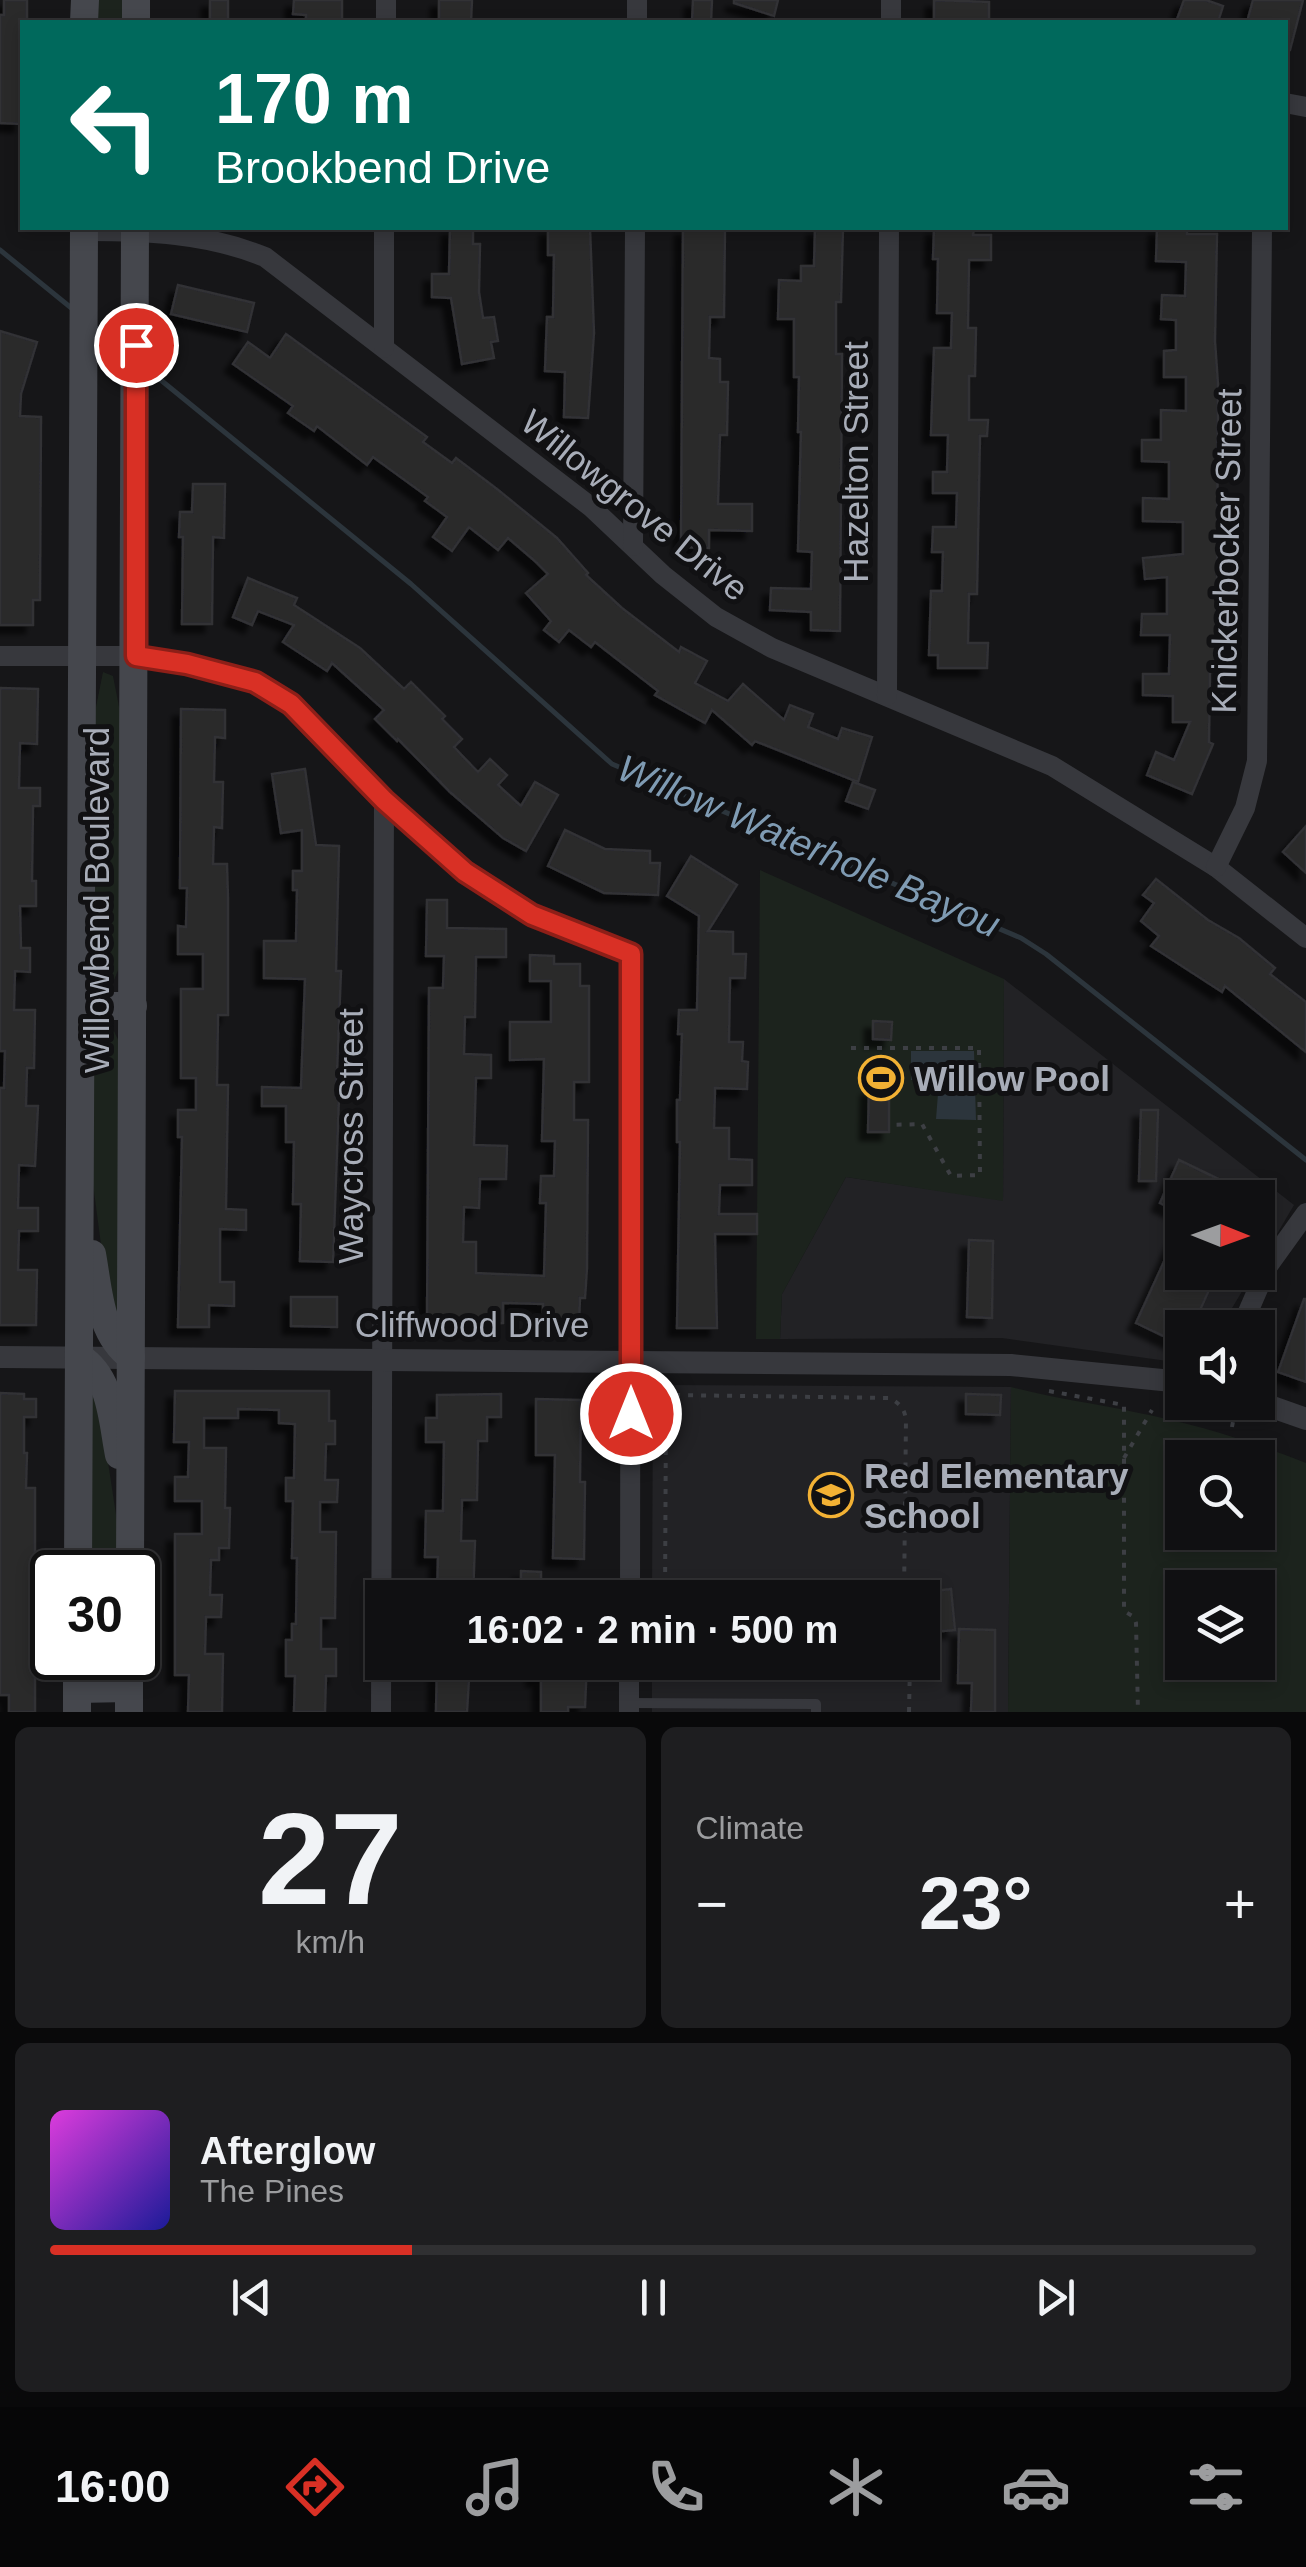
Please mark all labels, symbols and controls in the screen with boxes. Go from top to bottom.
icon: left [50,60,180,190]
text: 170 m [215,60,413,138]
text: Brookbend Drive [215,142,550,193]
pin [94,303,179,388]
icon: arrive [109,318,164,373]
street label: Hazelton Street [836,341,875,583]
street label: Knickerbocker Street [1204,388,1248,714]
street label: Willowgrove Drive [514,402,756,608]
street label: Willowbend Boulevard [77,727,116,1073]
water label: Willow Waterhole Bayou [612,746,1006,946]
street label: Waycross Street [331,1008,370,1264]
sports icon: Willow Pool [858,1055,904,1101]
place label: Willow Pool [914,1059,1110,1098]
north arrow [1165,1180,1275,1290]
map controls [1165,1180,1275,1680]
street label: Cliffwood Drive [355,1305,589,1344]
button: sound [1165,1310,1275,1420]
position arrow [579,1362,683,1466]
button: search [1165,1440,1275,1550]
place label: Red Elementary School [864,1456,1129,1535]
school or university icon: Red Elementary School [808,1472,854,1518]
speed limit sign: 30 [30,1550,160,1680]
button: layers [1165,1570,1275,1680]
text: 16:02 · 2 min · 500 m [467,1609,838,1651]
text: 27 [258,1786,403,1932]
text: Climate [696,1810,804,1846]
text: 23° [919,1861,1032,1945]
text: − [696,1873,728,1935]
text: + [1224,1873,1256,1935]
text: km/h [296,1924,365,1960]
text: Afterglow [200,2130,375,2172]
text: The Pines [200,2173,344,2209]
icon: previous [224,2270,279,2325]
icon: pause [626,2270,681,2325]
icon: next [1028,2270,1083,2325]
icon: directions [280,2452,350,2522]
icon: music [460,2452,530,2522]
icon: phone [641,2452,711,2522]
icon: climate [821,2452,891,2522]
icon: car [1001,2452,1071,2522]
icon: filters [1181,2452,1251,2522]
text: 16:00 [55,2461,170,2512]

